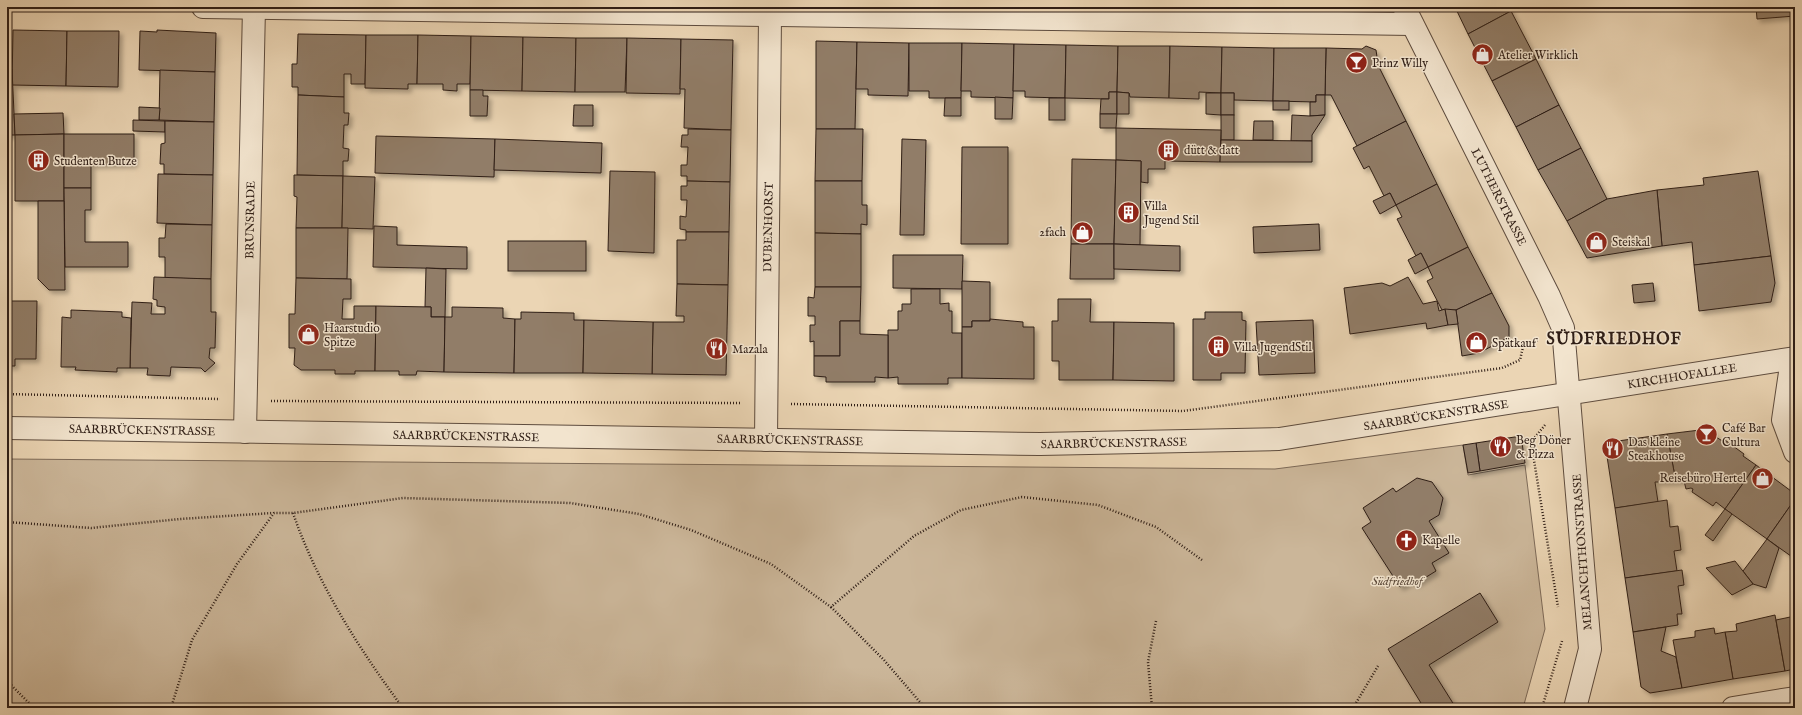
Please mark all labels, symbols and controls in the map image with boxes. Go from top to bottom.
shop icon: Atelier Wirklich [1470,42,1496,68]
place label: Atelier Wirklich [1497,48,1579,63]
bar icon: Prinz Willy [1344,50,1370,76]
place label: Prinz Willy [1372,56,1428,71]
building icon: dütt & datt [1155,137,1181,163]
place label: dütt & datt [1184,143,1239,158]
street label: LUTHERSTRASSE [1467,146,1530,249]
building icon: Studenten Butze [26,148,52,174]
place label: Studenten Butze [54,154,137,169]
street label: BRUNSRADE [242,181,259,259]
street label: DUBENHORST [760,182,777,272]
place label: Villa Jugend Stil [1142,199,1200,229]
building icon: Villa Jugend Stil [1115,200,1141,226]
shop icon: 2fach [1069,219,1095,245]
place label: 2fach [1039,225,1067,240]
shop icon: Steiskal [1584,229,1610,255]
place label: Steiskal [1612,235,1651,250]
place label: Haarstudio Spitze [324,321,380,351]
shop icon: Haarstudio Spitze [295,322,321,348]
district label: SÜDFRIEDHOF [1546,329,1682,350]
shop icon: Spätkauf [1463,330,1489,356]
building icon: Villa JugendStil [1206,334,1232,360]
restaurant icon: Mazala [703,336,729,362]
place label: Spätkauf [1492,336,1539,352]
place label: Villa JugendStil [1233,340,1313,356]
place label: Mazala [732,342,768,357]
street label: KIRCHHOFALLEE [1626,360,1738,393]
street label: SAARBRÜCKENSTRASSE [1362,396,1510,434]
street label: SAARBRÜCKENSTRASSE [69,421,215,439]
place label: Café Bar Cultura [1722,421,1766,450]
bar icon: Café Bar Cultura [1693,422,1719,448]
street label: SAARBRÜCKENSTRASSE [393,427,539,445]
street label: SAARBRÜCKENSTRASSE [717,431,863,449]
place label: Beg Döner & Pizza [1516,433,1572,462]
street label: SAARBRÜCKENSTRASSE [1041,434,1187,452]
restaurant icon: Beg Döner & Pizza [1487,434,1513,460]
place label: Das kleine Steakhouse [1628,435,1685,464]
restaurant icon: Das kleine Steakhouse [1599,436,1625,462]
shop icon: Reisebüro Hertel [1749,465,1775,491]
place label: Reisebüro Hertel [1659,471,1747,486]
street label: MELANCHTHONSTRASSE [1570,473,1595,631]
church icon: Kapelle [1393,527,1419,553]
place label: Kapelle [1422,533,1460,549]
park label: Südfriedhof [1371,574,1426,589]

